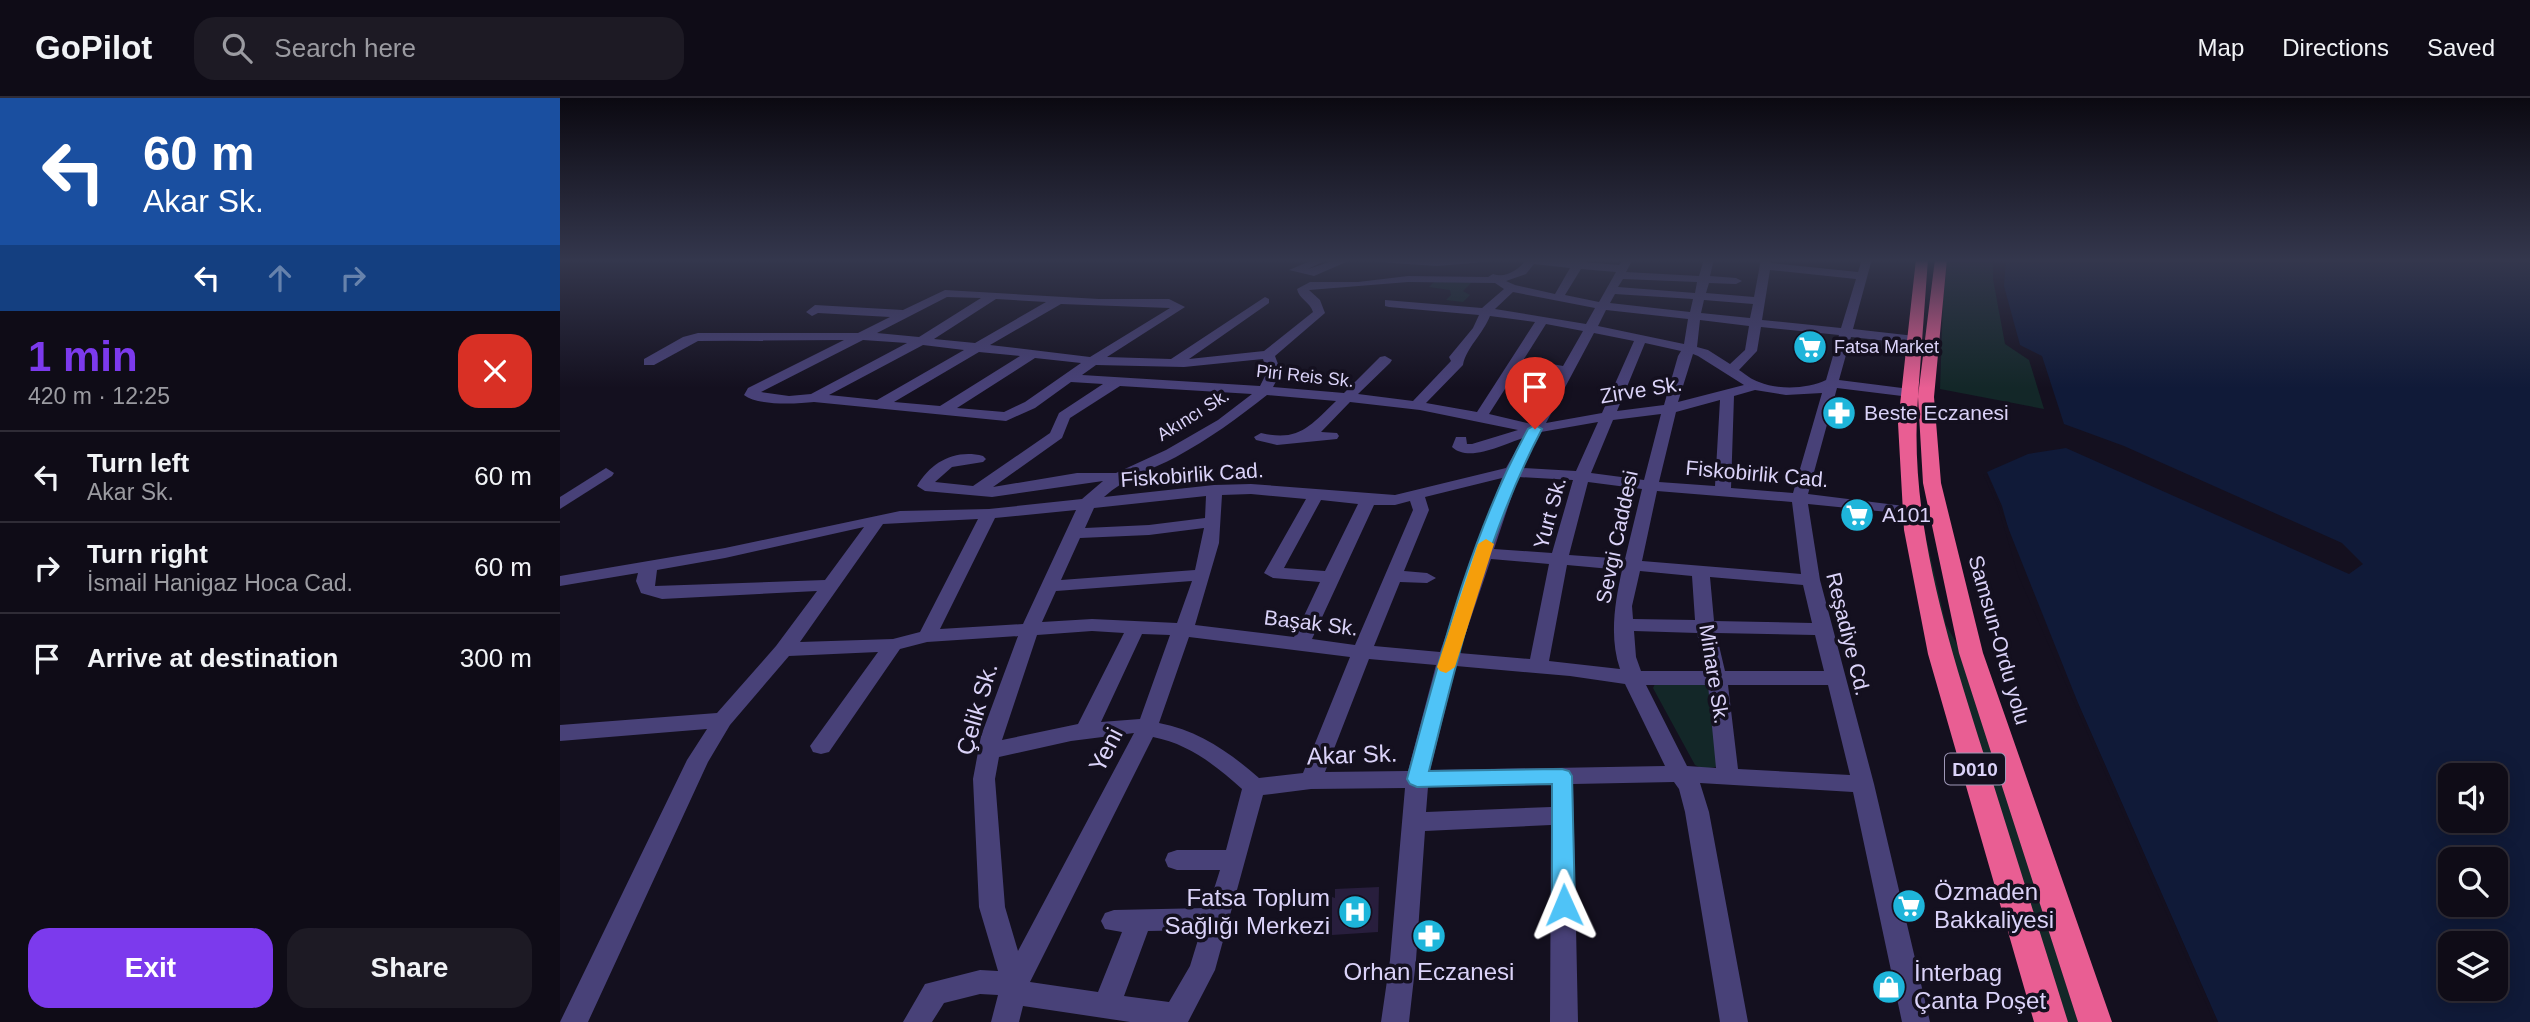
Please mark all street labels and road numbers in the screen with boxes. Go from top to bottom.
street label: Piri Reis Sk. [1255,361,1355,391]
street label: Zirve Sk. [1598,372,1684,407]
street label: Akıncı Sk. [1153,385,1233,445]
street label: Fiskobirlik Cad. [1685,456,1830,491]
street label: Fiskobirlik Cad. [1120,458,1264,491]
street label: Sevgi Caddesi [1591,468,1642,606]
street label: Yurt Sk. [1529,474,1570,551]
street label: Samsun-Ordu yolu [1964,553,2035,727]
street label: Reşadiye Cd. [1822,570,1875,698]
street label: Başak Sk. [1263,605,1359,640]
street label: Minare Sk. [1695,623,1734,725]
street label: Çelik Sk. [950,660,1003,758]
street label: Yeni [1083,723,1128,776]
street label: Akar Sk. [1306,739,1398,770]
road number: D010 [1945,754,2005,784]

